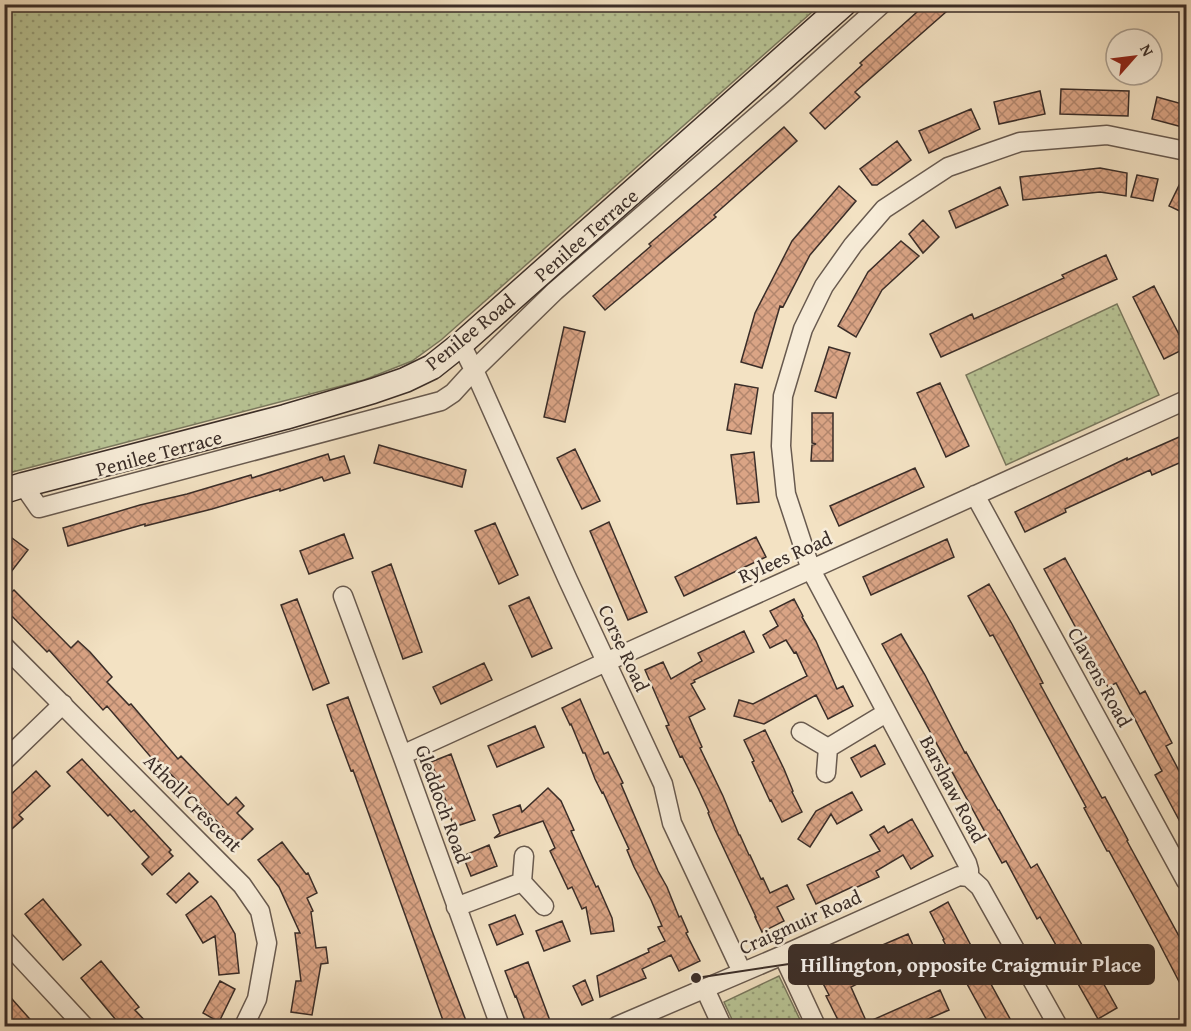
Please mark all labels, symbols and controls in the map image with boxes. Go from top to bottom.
north arrow [1104,27,1164,87]
text: N [1134,40,1160,61]
street label: Penilee Terrace [527,181,644,288]
street label: Penilee Road [419,286,521,377]
street label: Penilee Terrace [93,422,225,483]
street label: Rylees Road [733,523,837,590]
street label: Corse Road [592,600,657,696]
street label: Clavens Road [1061,622,1140,732]
street label: Barshaw Road [913,730,994,848]
street label: Gleddoch Road [409,740,478,868]
street label: Atholl Crescent [138,747,249,858]
street label: Craigmuir Road [734,881,866,961]
callout: Hillington, opposite Craigmuir Place [789,945,1154,984]
text: Hillington, opposite Craigmuir Place [801,949,1141,980]

